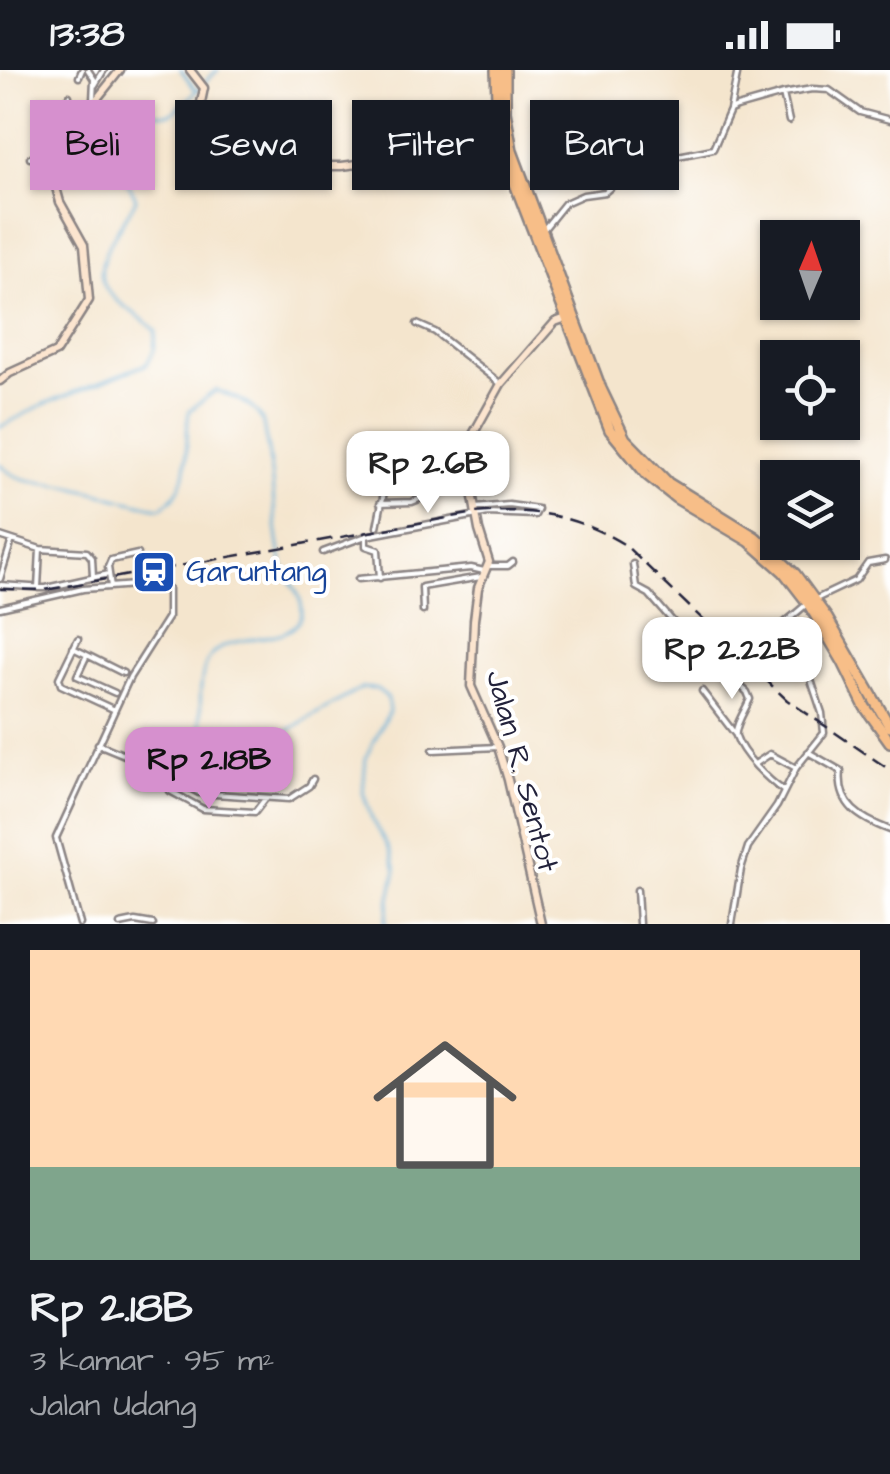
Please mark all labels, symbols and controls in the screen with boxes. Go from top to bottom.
text: 13:38 [50,9,125,61]
chip: Beli [30,100,155,190]
chip: Sewa [175,100,332,190]
chip: Filter [352,100,510,190]
chip: Baru [530,100,679,190]
north arrow [760,220,860,320]
map controls [760,220,860,560]
button: locate [760,340,860,440]
pin: Rp 2.6B [336,431,520,516]
text: Rp 2.6B [368,441,488,486]
button: layers [760,460,860,560]
station icon: Garuntang [131,549,177,595]
place label: Garuntang [186,551,327,594]
pin: Rp 2.22B [629,617,835,702]
text: Rp 2.22B [664,627,800,672]
street label: Jalan R. Sentot [475,665,569,877]
pin: Rp 2.18B [106,727,312,812]
text: Rp 2.18B [147,737,271,782]
icon: home [355,1015,535,1195]
text: Rp 2.18B [30,1280,193,1338]
text: 3 kamar · 95 m² [30,1338,275,1383]
text: Jalan Udang [30,1383,197,1428]

